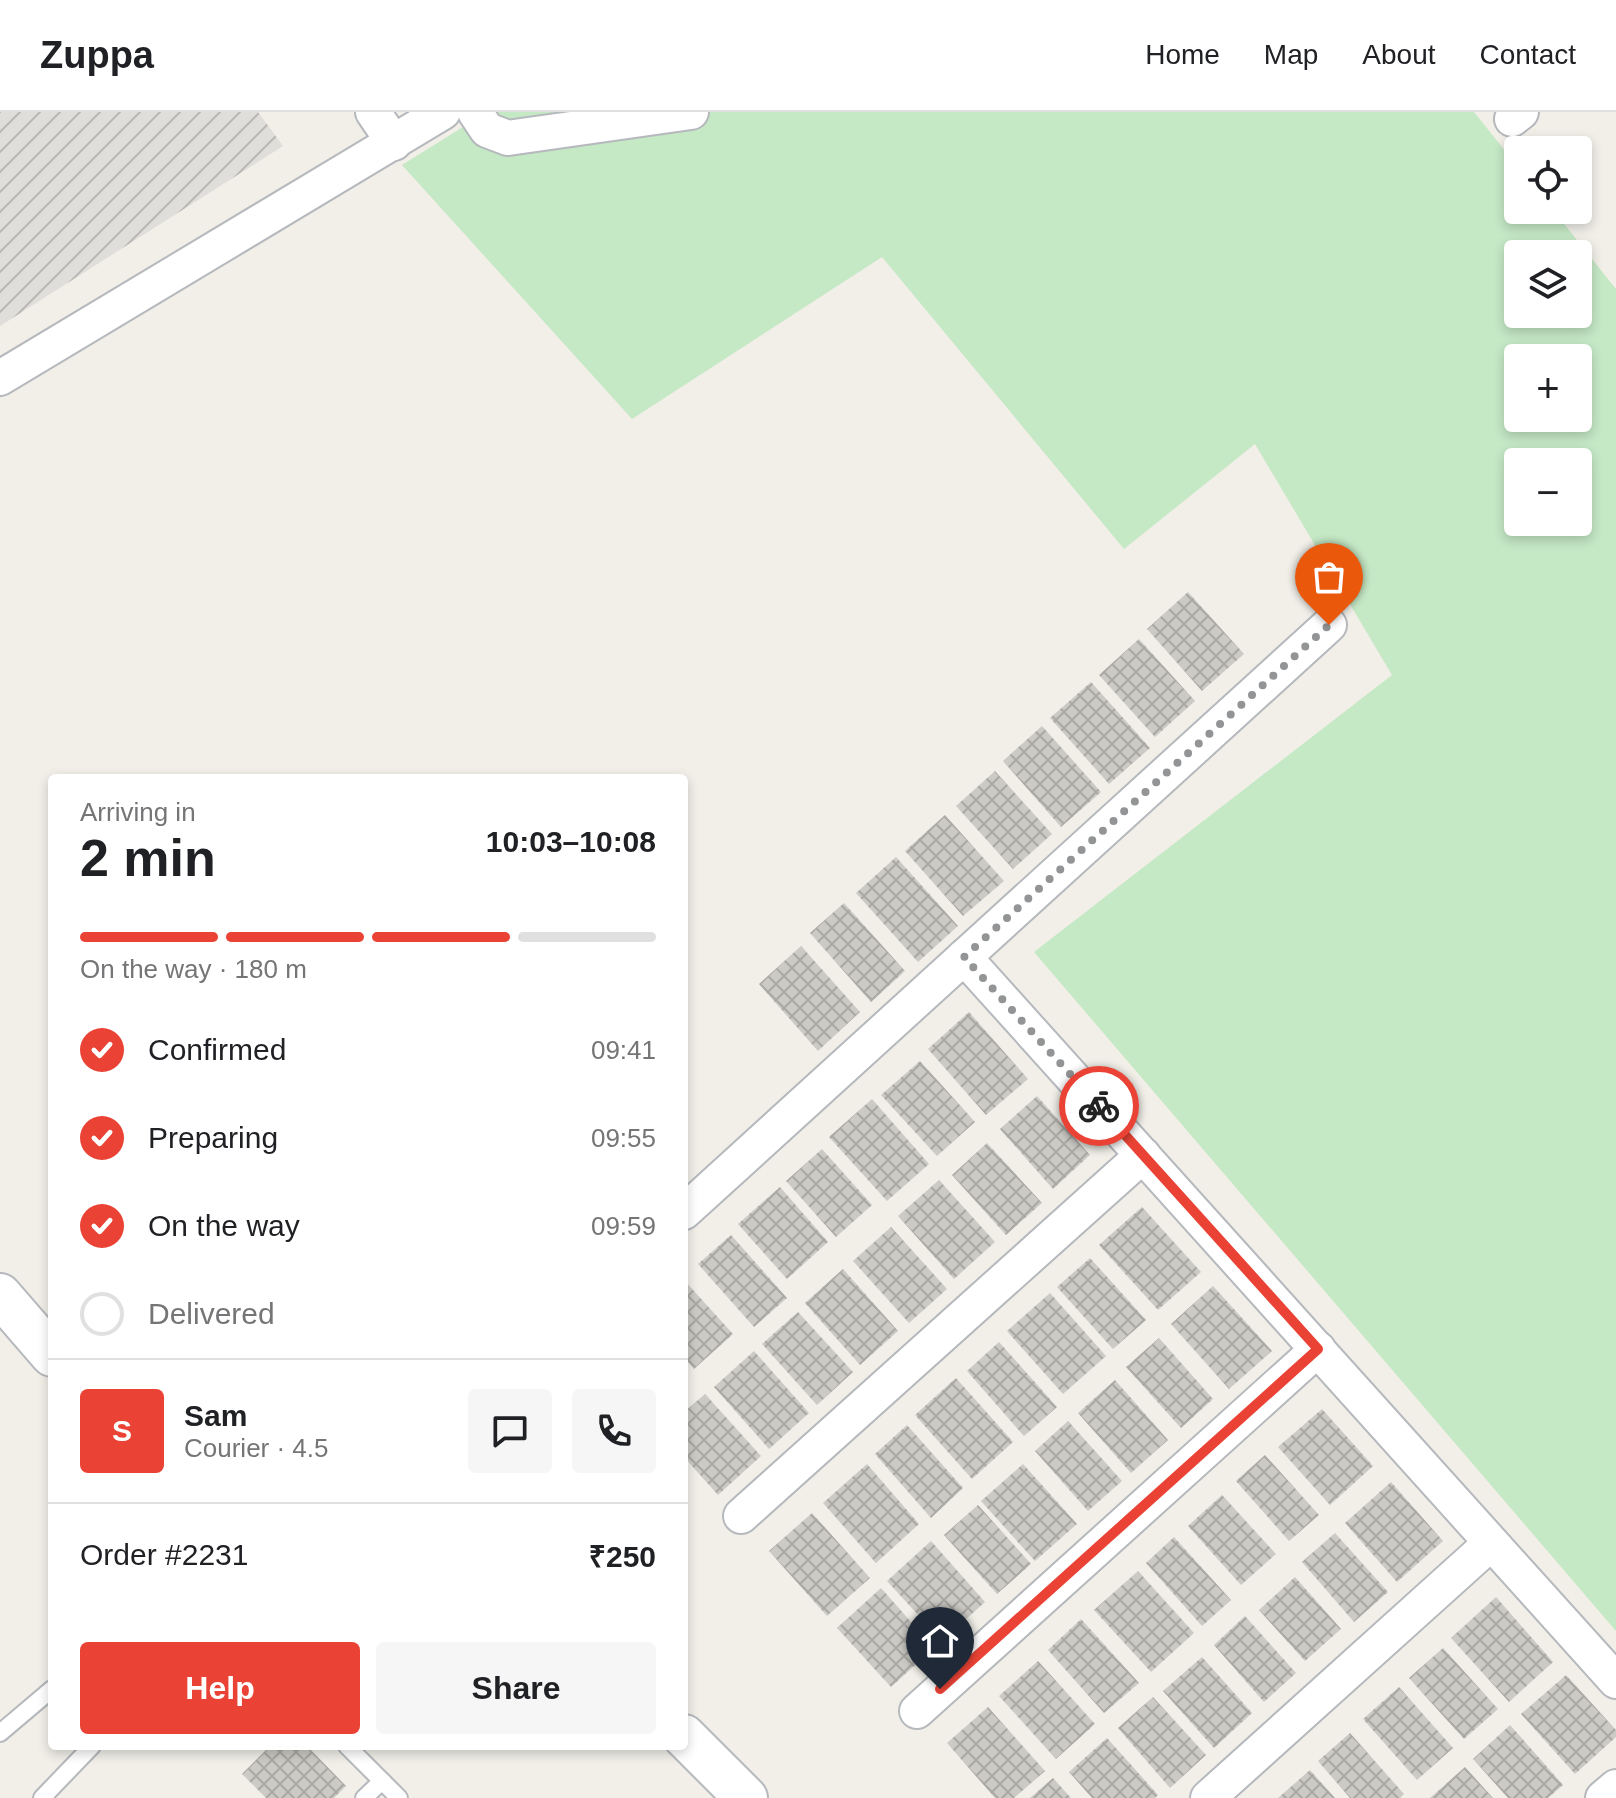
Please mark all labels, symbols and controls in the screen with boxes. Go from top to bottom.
text: Zuppa [40,34,154,76]
text: Home [1145,39,1220,70]
text: Map [1264,39,1318,70]
text: About [1362,39,1436,70]
text: Contact [1480,39,1576,70]
map controls [1504,136,1592,536]
button: locate [1504,136,1592,224]
button: layers [1504,240,1592,328]
button: + [1504,344,1592,432]
button: − [1504,448,1592,536]
pin [1295,543,1363,625]
icon: bag [1307,555,1351,599]
text: Arriving in [80,797,196,827]
text: 10:03–10:08 [486,825,656,858]
text: 2 min [80,829,216,887]
text: On the way · 180 m [80,954,307,984]
icon: check [80,1028,124,1072]
text: Confirmed [148,1033,286,1066]
text: 09:41 [591,1035,656,1065]
courier [1059,1066,1139,1146]
icon: bike [1077,1084,1121,1128]
icon: check [80,1116,124,1160]
text: Preparing [148,1121,278,1154]
text: 09:55 [591,1123,656,1153]
icon: check [80,1204,124,1248]
text: On the way [148,1209,300,1242]
text: 09:59 [591,1211,656,1241]
text: Delivered [148,1297,275,1330]
button: chat [468,1389,552,1473]
button: phone [572,1389,656,1473]
text: Sam [184,1399,247,1432]
text: S [112,1414,132,1447]
text: Courier · 4.5 [184,1433,329,1463]
text: Order #2231 [80,1538,248,1571]
text: ₹250 [589,1540,656,1573]
pin [906,1607,974,1689]
icon: home [918,1619,962,1663]
button: Help [80,1642,360,1734]
button: Share [376,1642,656,1734]

